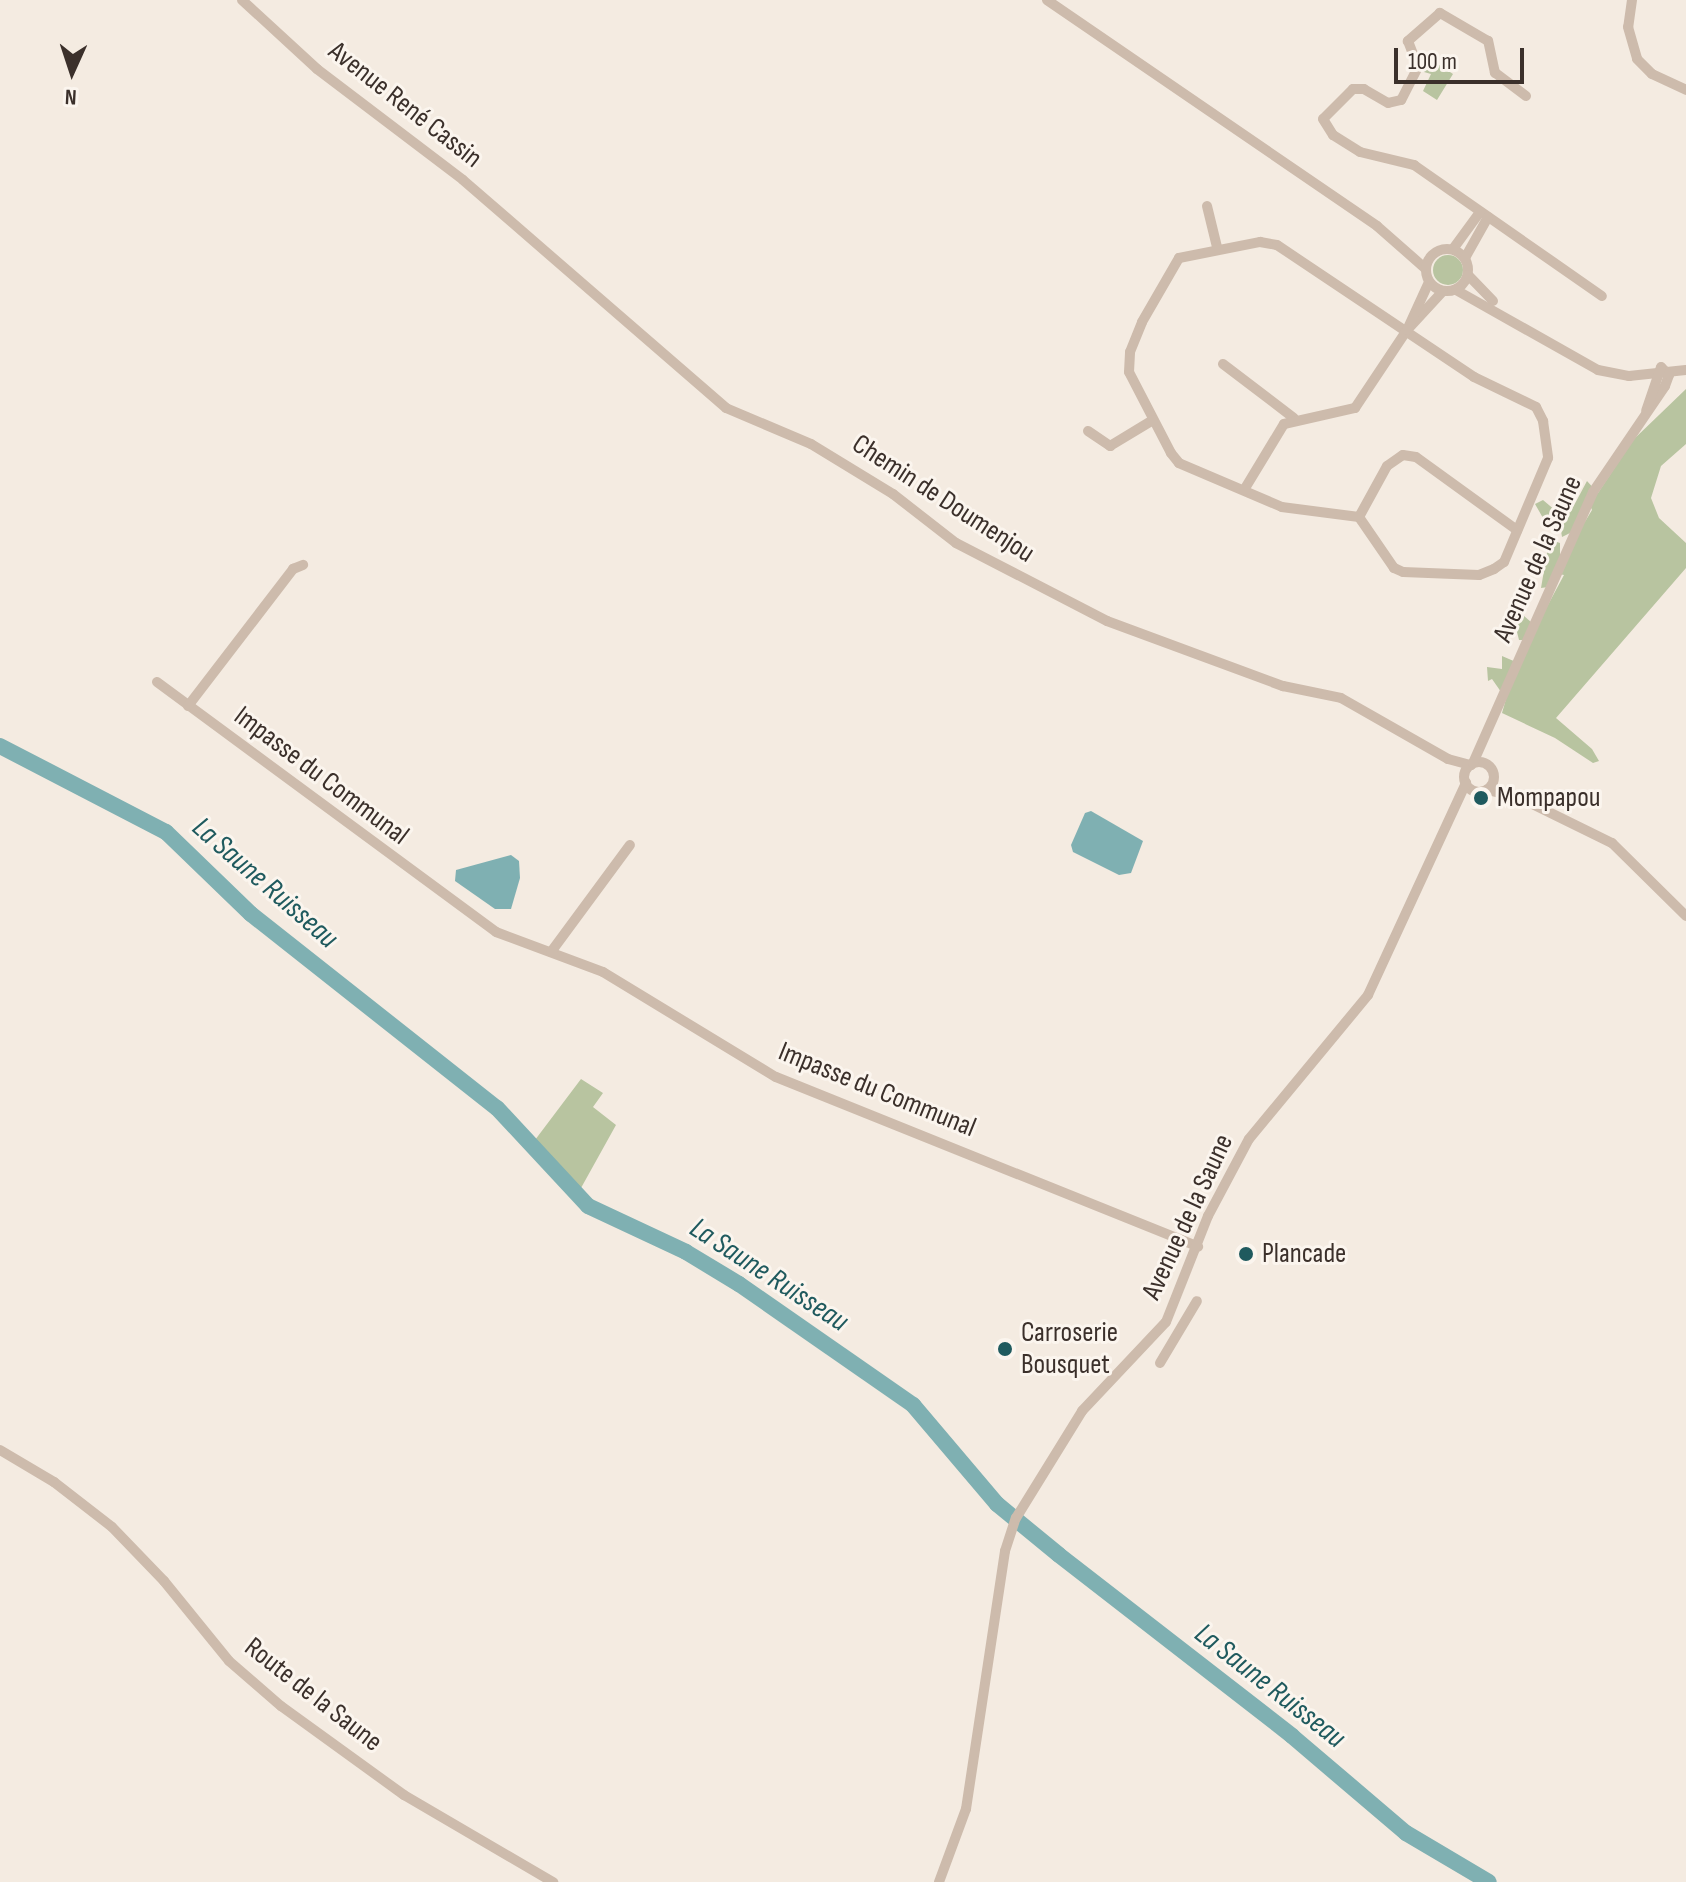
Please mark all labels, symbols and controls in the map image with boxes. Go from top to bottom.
north arrow [32,32,112,112]
scale bar [1398,32,1528,82]
street label: Avenue René Cassin [322,35,488,175]
text: 100 m [1408,47,1457,76]
text: N [64,83,77,110]
street label: Chemin de Doumenjou [846,428,1040,570]
street label: Avenue de la Saune [1486,471,1590,647]
street label: Impasse du Communal [227,699,415,853]
place label: Mompapou [1497,781,1600,815]
marker: Mompapou [1472,789,1490,807]
water label: La Saune Ruisseau [185,810,345,956]
street label: Impasse du Communal [773,1035,981,1145]
street label: Avenue de la Saune [1135,1129,1241,1305]
water label: La Saune Ruisseau [683,1210,855,1340]
place label: Plancade [1262,1237,1346,1271]
marker: Plancade [1237,1245,1255,1263]
place label: Carroserie Bousquet [1021,1316,1118,1382]
marker: Carroserie Bousquet [996,1340,1014,1358]
water label: La Saune Ruisseau [1187,1616,1353,1756]
street label: Route de la Saune [237,1631,389,1759]

